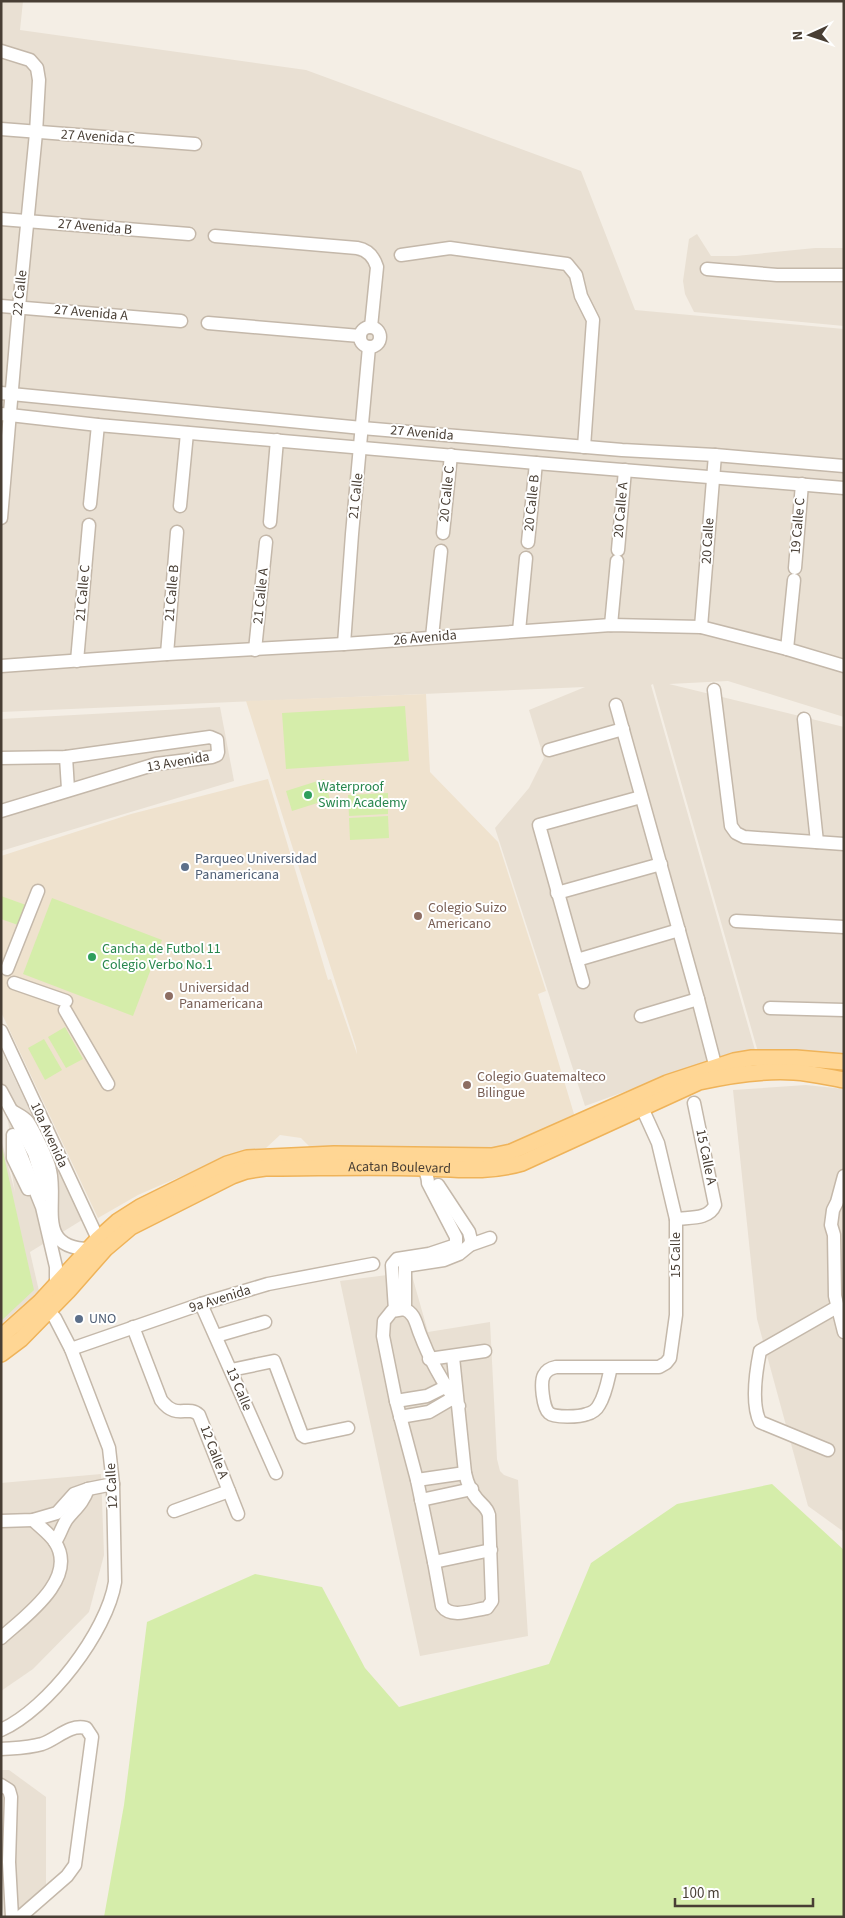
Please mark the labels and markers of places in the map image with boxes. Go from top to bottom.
place label: Waterproof Swim Academy [318,777,408,813]
marker: Waterproof Swim Academy [302,789,314,801]
place label: Parqueo Universidad Panamericana [195,849,317,885]
marker: Parqueo Universidad Panamericana [179,861,191,873]
place label: Colegio Suizo Americano [428,898,507,934]
marker: Colegio Suizo Americano [412,910,424,922]
place label: Cancha de Futbol 11 Colegio Verbo No.1 [102,939,221,975]
marker: Cancha de Futbol 11 Colegio Verbo No.1 [86,951,98,963]
place label: Universidad Panamericana [179,978,263,1014]
marker: Universidad Panamericana [163,990,175,1002]
place label: Colegio Guatemalteco Bilingue [477,1067,606,1103]
marker: Colegio Guatemalteco Bilingue [461,1079,473,1091]
place label: UNO [89,1309,116,1329]
marker: UNO [73,1313,85,1325]

